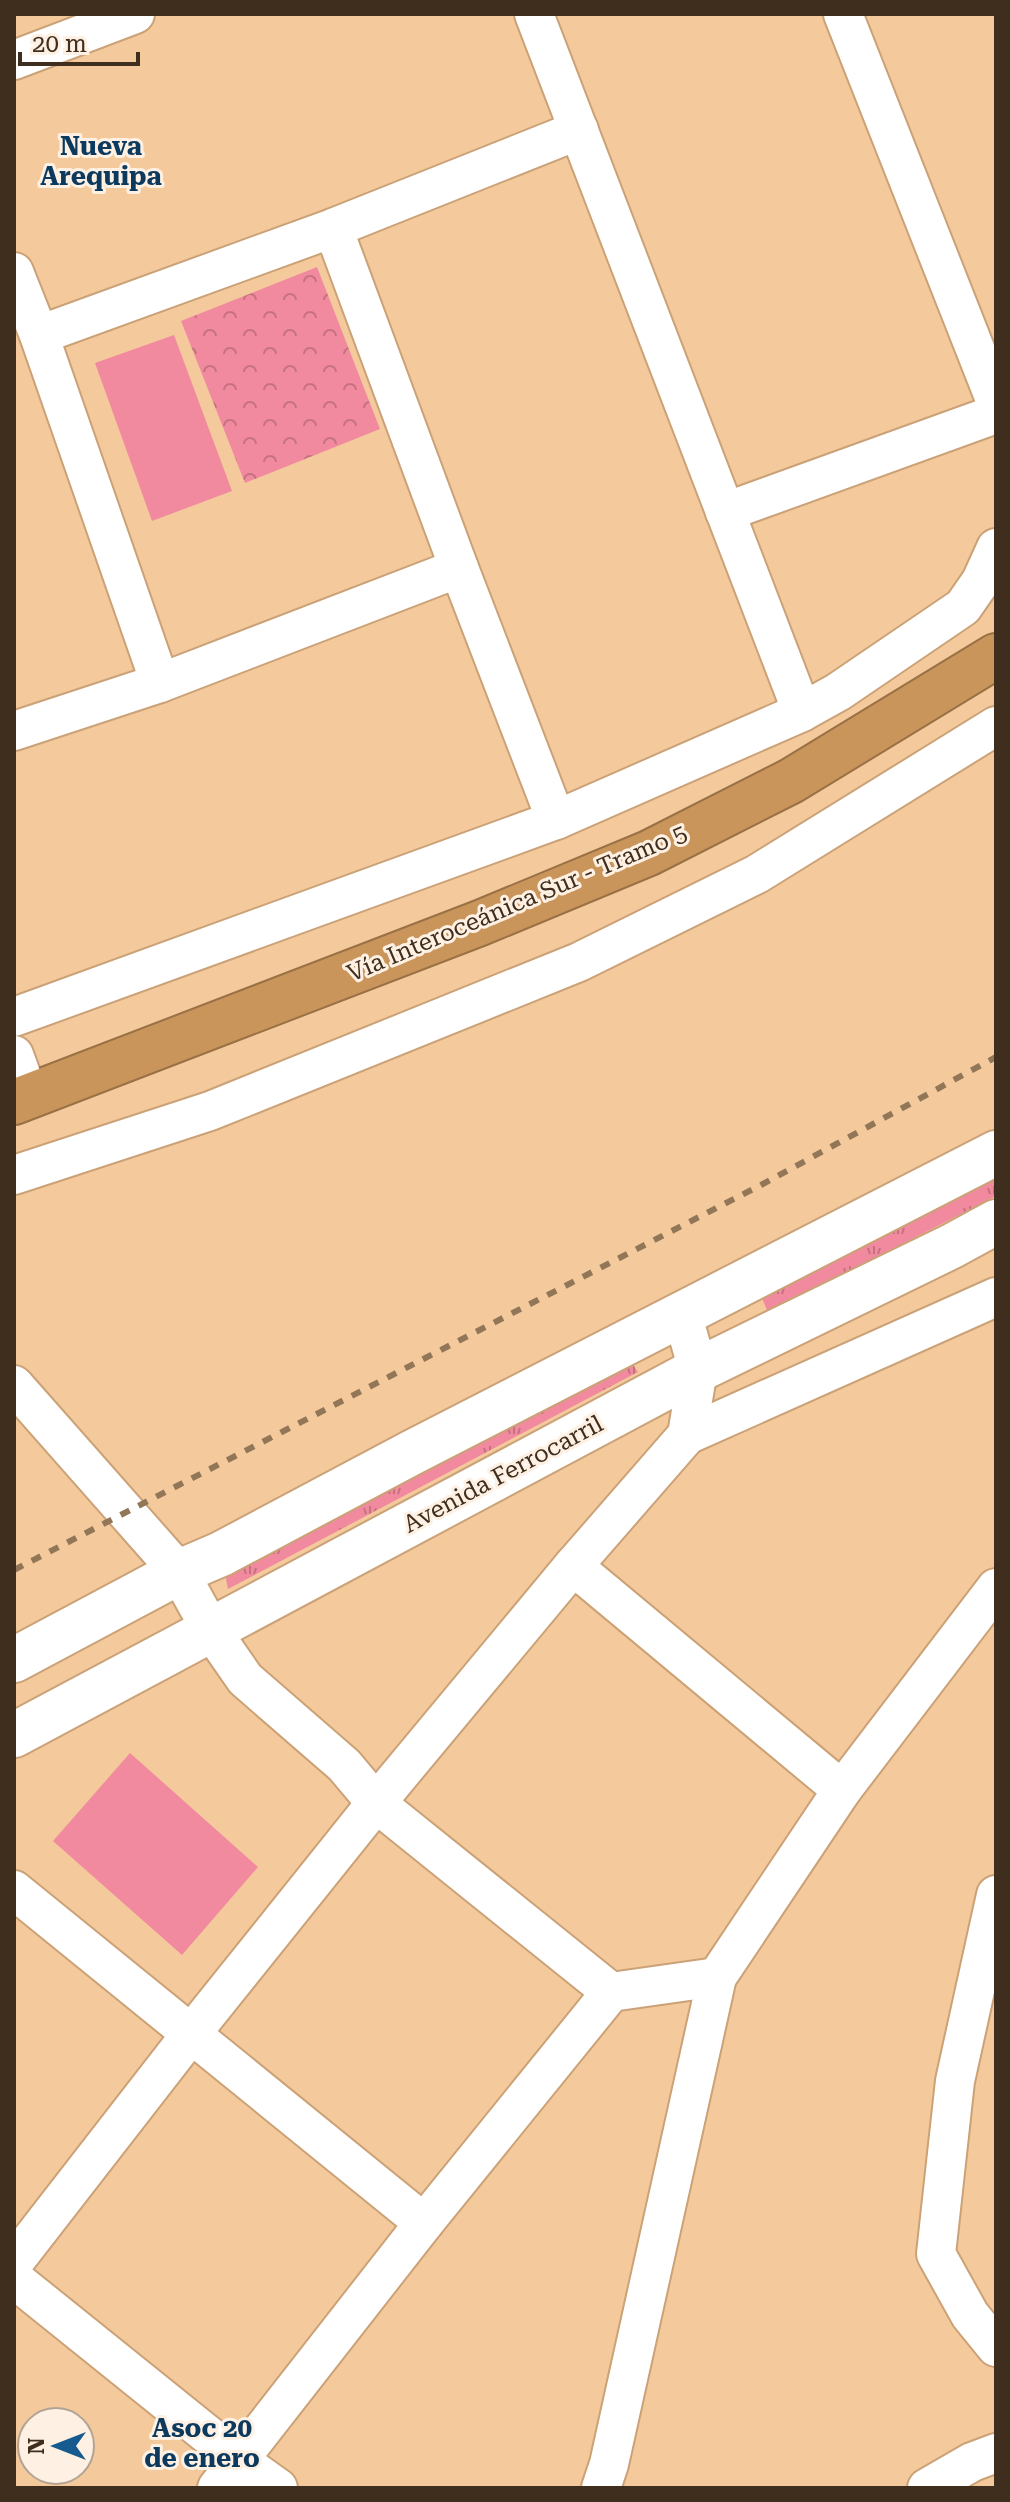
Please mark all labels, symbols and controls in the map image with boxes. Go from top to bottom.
scale bar [20,16,138,66]
text: 20 m [32,30,87,58]
district label: Nueva Arequipa [40,131,162,191]
street label: Vía Interoceánica Sur - Tramo 5 [343,819,691,987]
street label: Avenida Ferrocarril [398,1409,608,1539]
north arrow [16,2406,96,2486]
district label: Asoc 20 de enero [144,2413,260,2473]
text: N [24,2437,49,2454]

